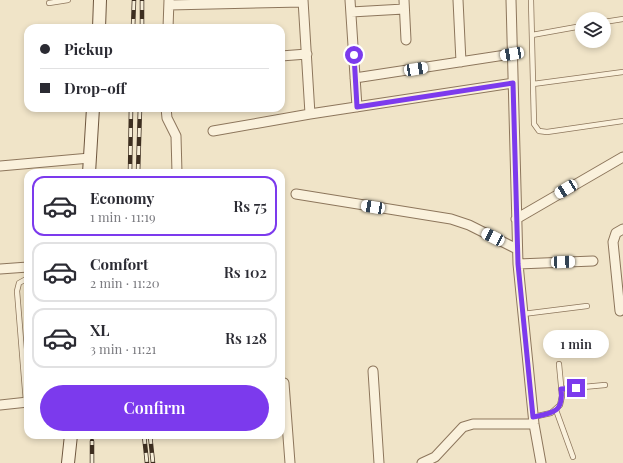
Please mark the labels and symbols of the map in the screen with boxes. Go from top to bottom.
route start [345,46,363,64]
car [499,46,525,62]
car [403,61,429,77]
car [553,178,579,200]
car [360,199,386,215]
car [480,226,506,248]
car [551,256,575,268]
callout: 1 min [543,330,609,358]
route end [567,379,585,397]

